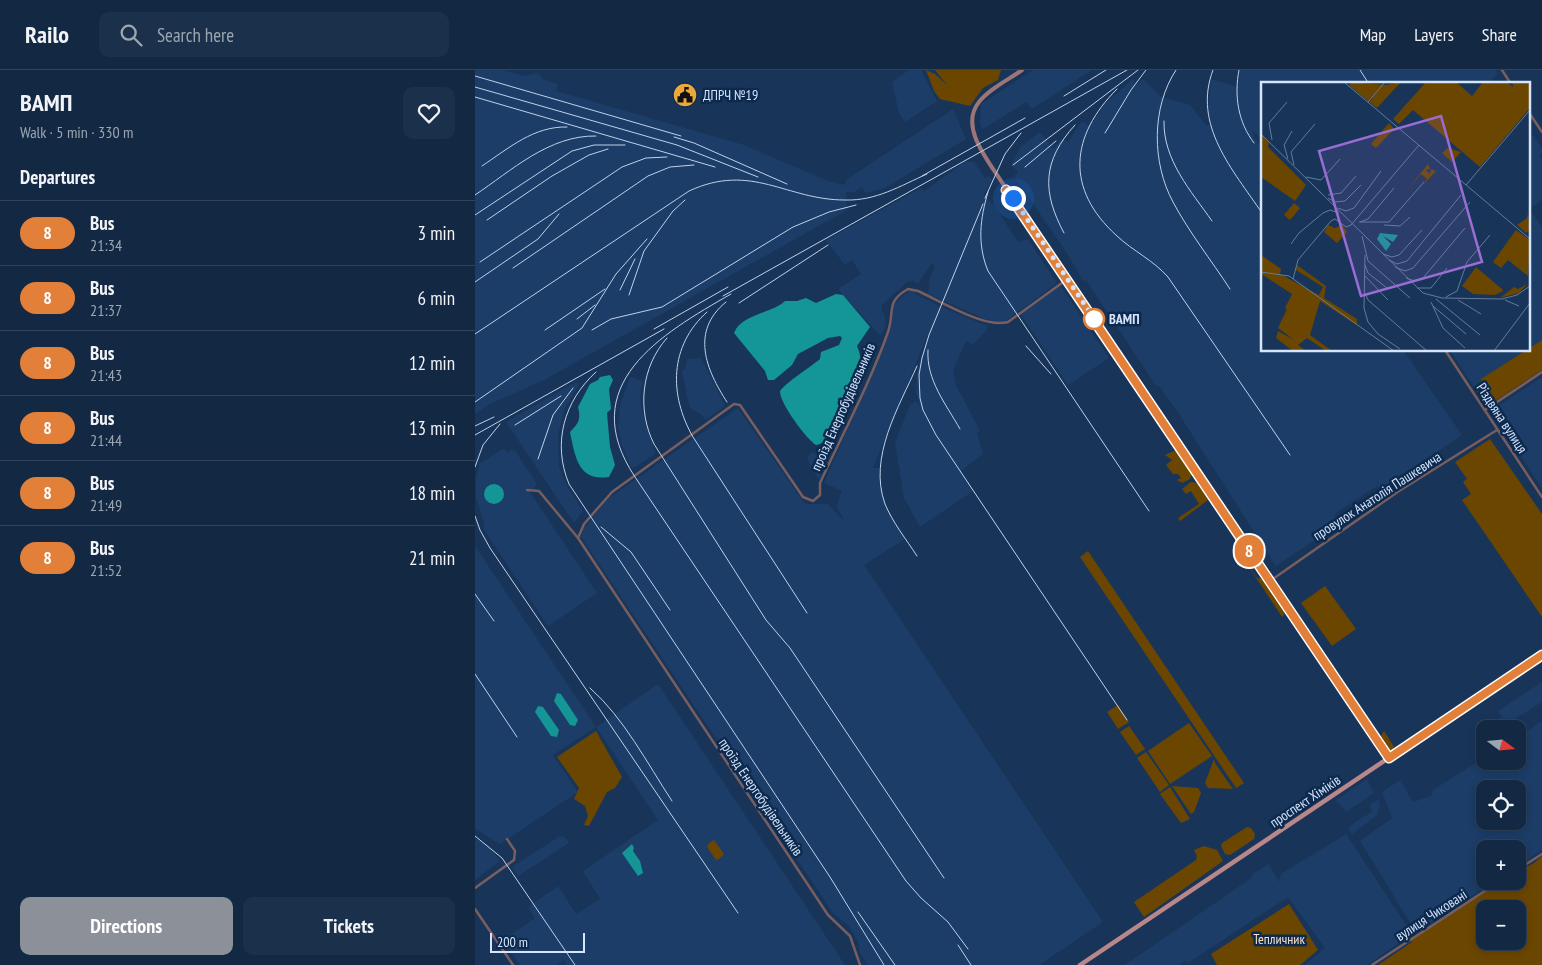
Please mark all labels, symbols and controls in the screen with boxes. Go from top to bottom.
search box [99,12,449,57]
text: Railo [25,19,69,50]
icon: search [117,21,145,49]
text: Search here [157,23,234,47]
text: Map [1360,23,1386,46]
text: Layers [1414,23,1454,46]
text: Share [1482,23,1517,46]
public building icon: ДПРЧ №19 [672,82,698,108]
inset map [1261,82,1529,351]
place label: ДПРЧ №19 [703,86,758,104]
text: ВАМП [20,87,72,118]
button: heart [403,87,455,139]
text: Walk · 5 min · 330 m [20,122,133,142]
text: Departures [20,165,95,189]
your location [1001,186,1026,211]
text: Bus [90,211,114,235]
text: 8 [43,221,52,244]
text: 3 min [418,221,455,245]
text: 21:34 [90,235,122,255]
text: Bus [90,276,114,300]
text: 8 [43,286,52,309]
text: 6 min [418,286,455,310]
text: 21:37 [90,300,122,320]
marker: ВАМП [1083,308,1105,330]
place label: ВАМП [1109,310,1140,328]
street label: проїзд Енергобудівельників [807,340,879,474]
text: Bus [90,341,114,365]
text: 8 [43,351,52,374]
text: 12 min [409,351,455,375]
text: 21:43 [90,365,122,385]
street label: Різдвяна вулиця [1473,379,1531,457]
text: Bus [90,406,114,430]
text: 8 [43,416,52,439]
text: 13 min [409,416,455,440]
text: 21:44 [90,430,122,450]
street label: провулок Анатолія Пашкевича [1309,448,1445,544]
text: Bus [90,471,114,495]
text: 8 [43,481,52,504]
text: 18 min [409,481,455,505]
text: 21:49 [90,495,122,515]
line badge: 8 [1233,535,1265,567]
text: Bus [90,536,114,560]
text: 8 [1245,539,1253,562]
text: 8 [43,546,52,569]
text: 21 min [409,546,455,570]
text: 21:52 [90,560,122,580]
north arrow [1476,720,1526,770]
map controls [1476,720,1526,950]
street label: проїзд Енергобудівельників [715,735,807,860]
street label: проспект Хіміків [1266,771,1344,831]
button: locate [1476,780,1526,830]
button: + [1476,840,1526,890]
street label: вулиця Чиковані [1392,885,1470,945]
button: Directions [20,897,233,955]
button: Tickets [243,897,455,955]
button: − [1476,900,1526,950]
scale bar [490,930,585,953]
park label: Тепличник [1253,930,1305,948]
text: 200 m [497,933,528,951]

